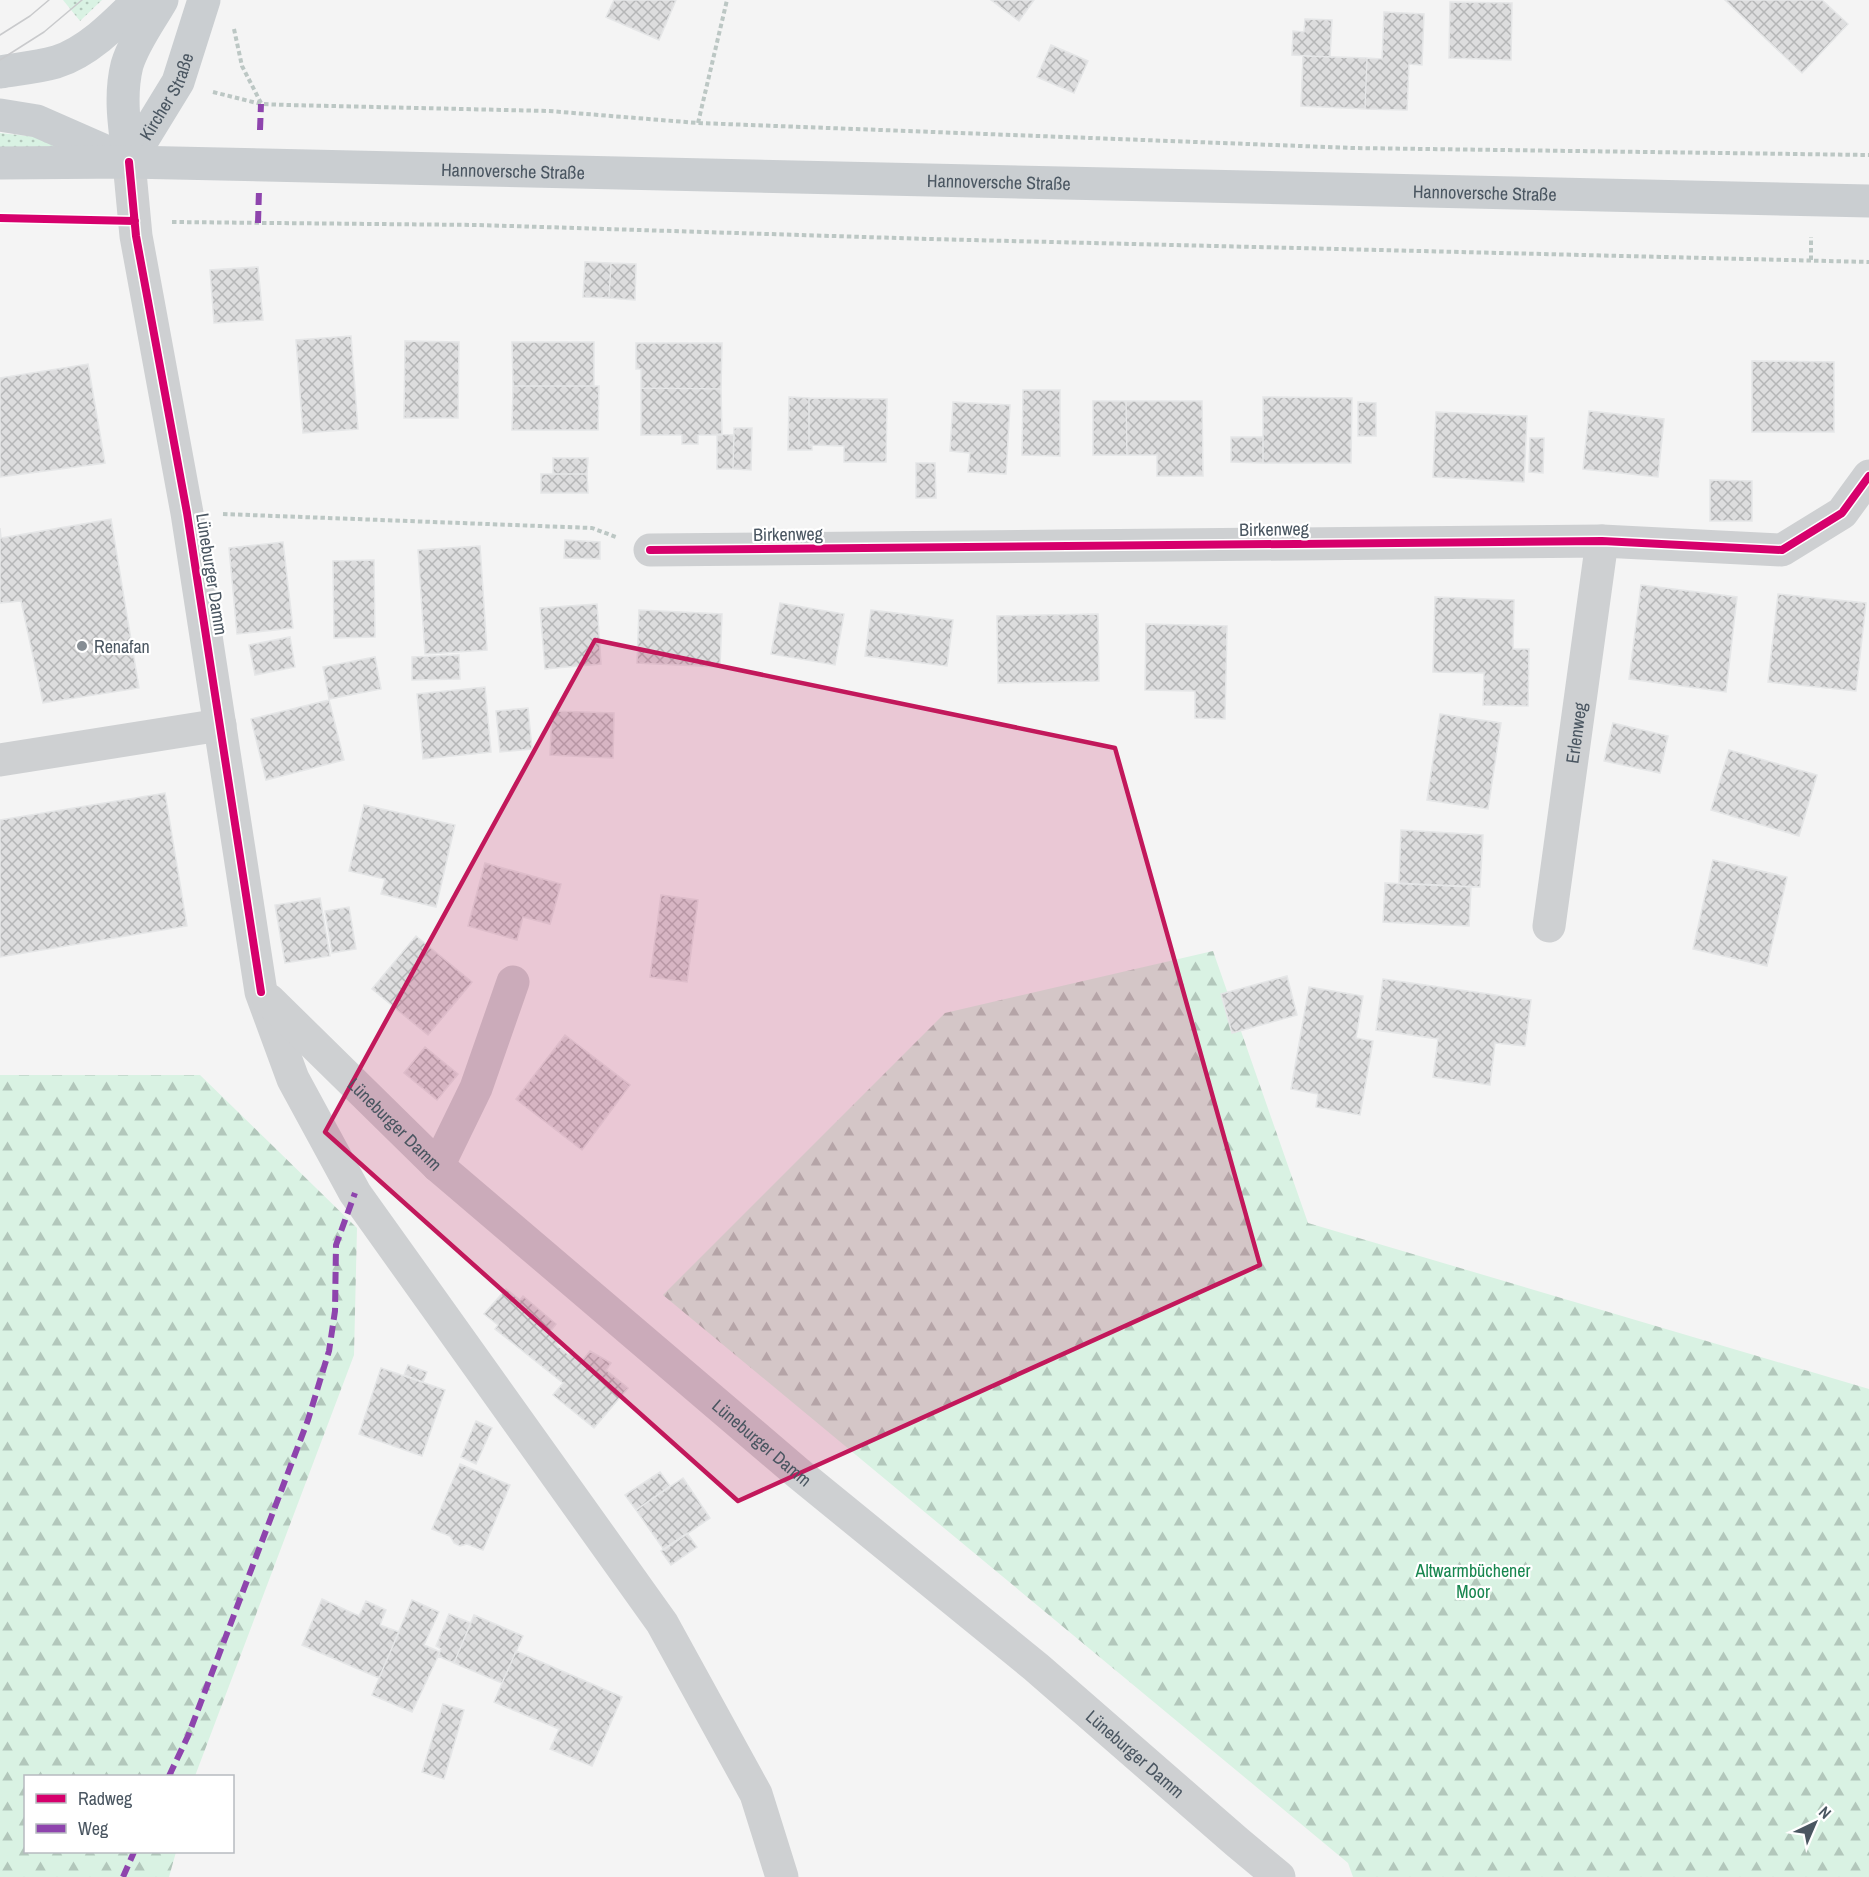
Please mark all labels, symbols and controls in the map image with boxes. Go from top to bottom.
street label: Kircher Straße [133,49,199,145]
street label: Hannoversche Straße [441,156,585,185]
street label: Hannoversche Straße [927,167,1071,196]
street label: Hannoversche Straße [1413,178,1557,206]
street label: Lüneburger Damm [190,511,234,637]
street label: Birkenweg [1239,516,1310,542]
street label: Birkenweg [753,521,824,547]
place label: Renafan [94,634,150,659]
marker: Renafan [75,639,89,653]
street label: Erlenweg [1559,700,1592,765]
street label: Lüneburger Damm [343,1072,448,1176]
street label: Lüneburger Damm [707,1393,817,1492]
park label: Altwarmbüchener Moor [1415,1558,1531,1604]
street label: Lüneburger Damm [1081,1704,1190,1804]
legend [24,1775,234,1853]
text: Radweg [78,1786,133,1811]
north arrow [1785,1793,1845,1853]
text: N [1814,1801,1836,1823]
text: Weg [78,1816,109,1841]

